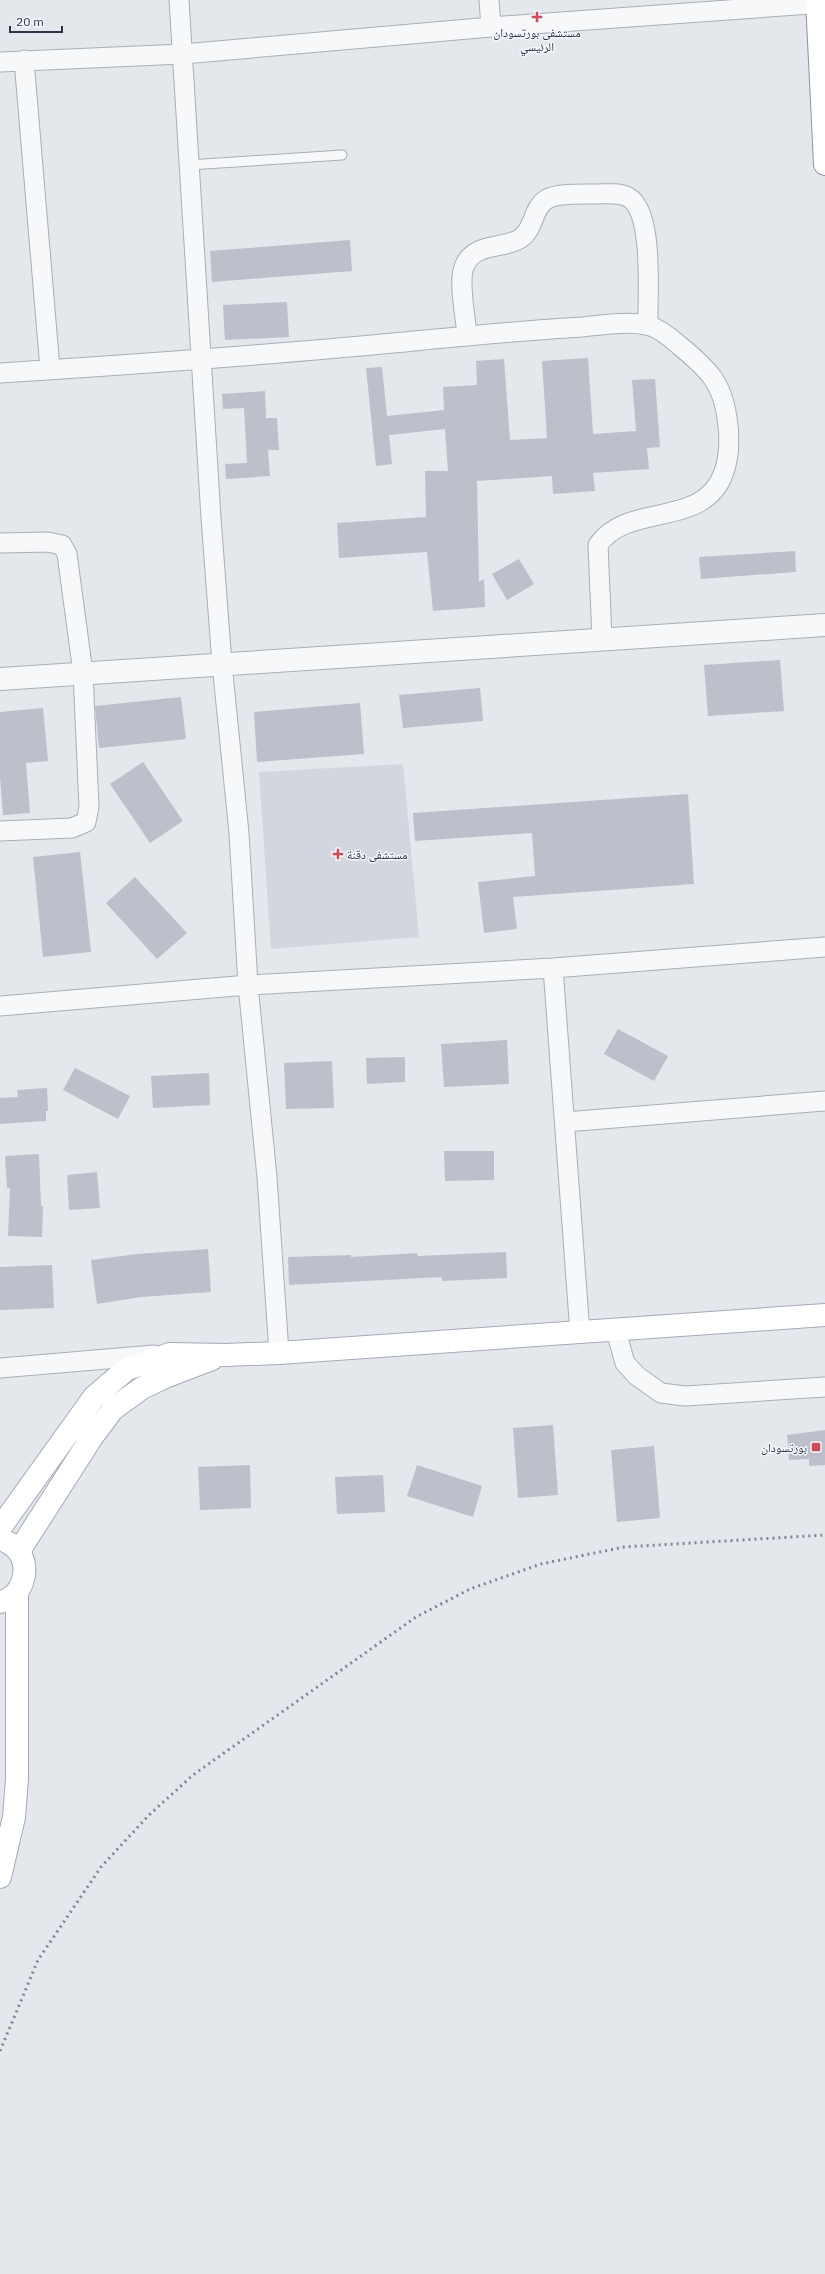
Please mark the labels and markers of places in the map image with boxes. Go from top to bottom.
marker: مستشفى بورتسودان الرئيسي [531,11,543,23]
place label: مستشفى بورتسودان الرئيسي [493,25,581,57]
place label: مستشفى دقنة [347,847,407,862]
marker: مستشفى دقنة [332,848,344,860]
place label: بورتسودان [761,1440,807,1455]
marker: بورتسودان [810,1441,822,1453]

